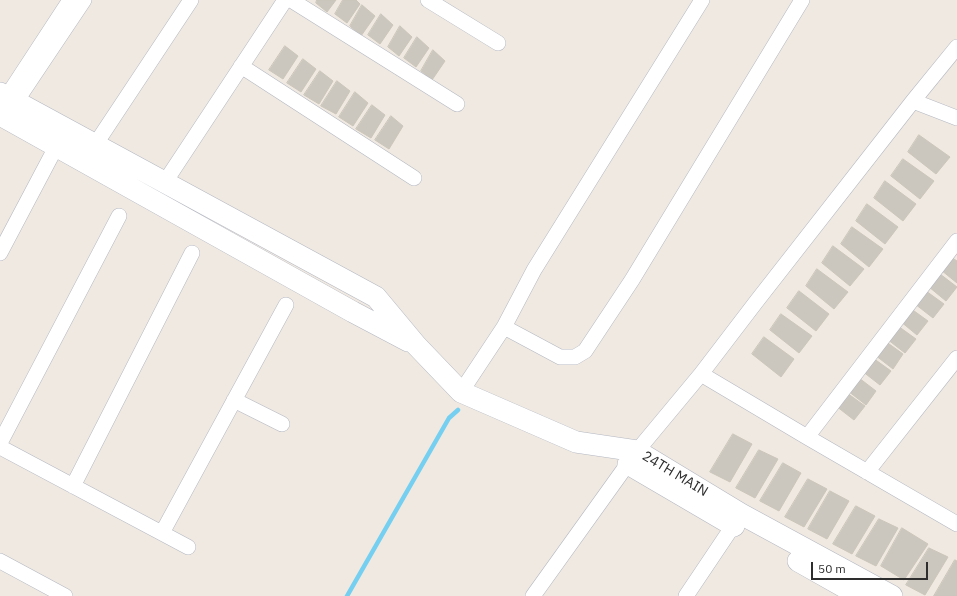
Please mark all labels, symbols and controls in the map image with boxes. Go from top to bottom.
street label: 24TH MAIN [639,448,711,500]
scale bar [813,554,930,580]
text: 50 m [818,561,846,576]

